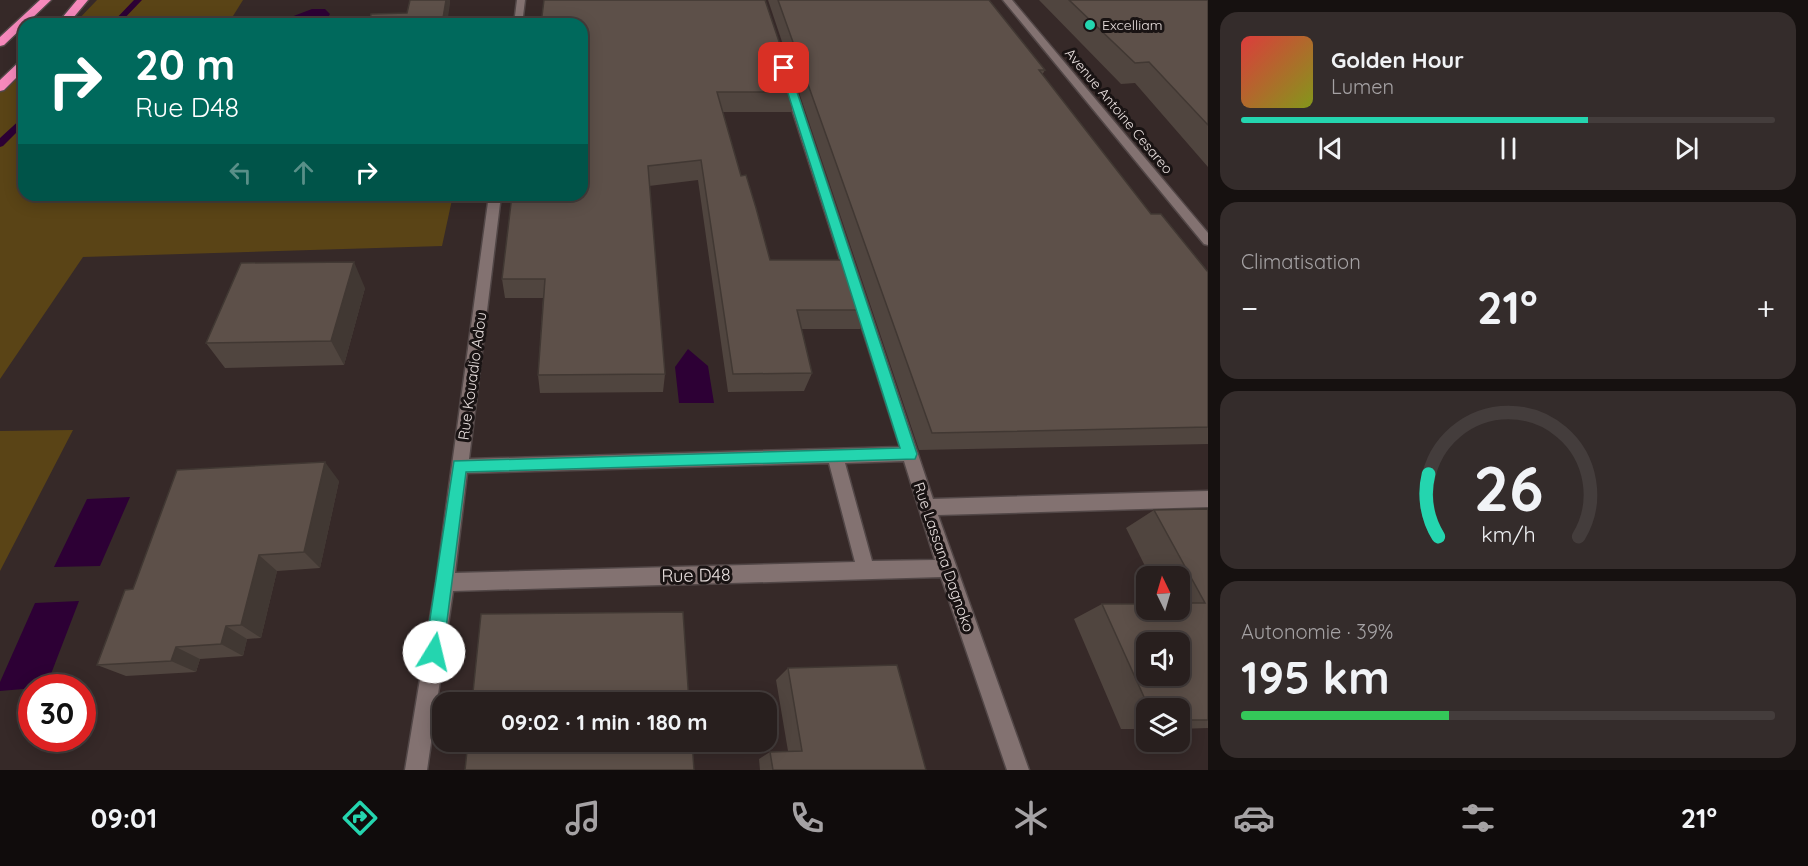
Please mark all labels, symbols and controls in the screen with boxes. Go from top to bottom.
place label: Excelliam [1102,16,1162,34]
marker: Excelliam [1083,18,1097,32]
text: 20 m [135,38,235,91]
icon: right [36,42,114,120]
pin [758,42,809,93]
street label: Avenue Antoine Cesareo [1061,45,1177,177]
text: Golden Hour [1331,46,1464,74]
icon: arrive [767,51,800,84]
text: Lumen [1331,74,1394,99]
text: Rue D48 [135,90,239,124]
icon: previous [1314,132,1347,165]
icon: pause [1492,132,1525,165]
icon: next [1670,132,1703,165]
icon: left [224,156,257,189]
icon: ahead [287,156,320,189]
icon: right [350,156,383,189]
text: Climatisation [1241,249,1361,274]
text: 21° [1477,279,1538,335]
text: − [1241,287,1258,328]
text: + [1756,287,1775,328]
street label: Rue Kouadio Adou [454,311,490,441]
text: 26 [1473,449,1543,527]
street label: Rue Lassana Dagnoko [909,480,979,634]
text: km/h [1481,521,1535,547]
street label: Rue D48 [661,563,731,587]
north arrow [1136,566,1190,620]
map controls [1136,566,1190,752]
text: Autonomie · 39% [1241,619,1393,644]
position arrow [402,620,466,684]
button: sound [1136,632,1190,686]
text: 195 km [1241,649,1390,705]
speed limit sign: 30 [18,674,96,752]
button: layers [1136,698,1190,752]
text: 09:02 · 1 min · 180 m [501,708,708,736]
icon: directions [339,797,381,839]
icon: music [562,797,604,839]
icon: phone [786,797,828,839]
icon: climate [1010,797,1052,839]
icon: car [1233,797,1275,839]
icon: filters [1457,797,1499,839]
text: 09:01 [91,801,157,835]
text: 21° [1681,801,1717,835]

